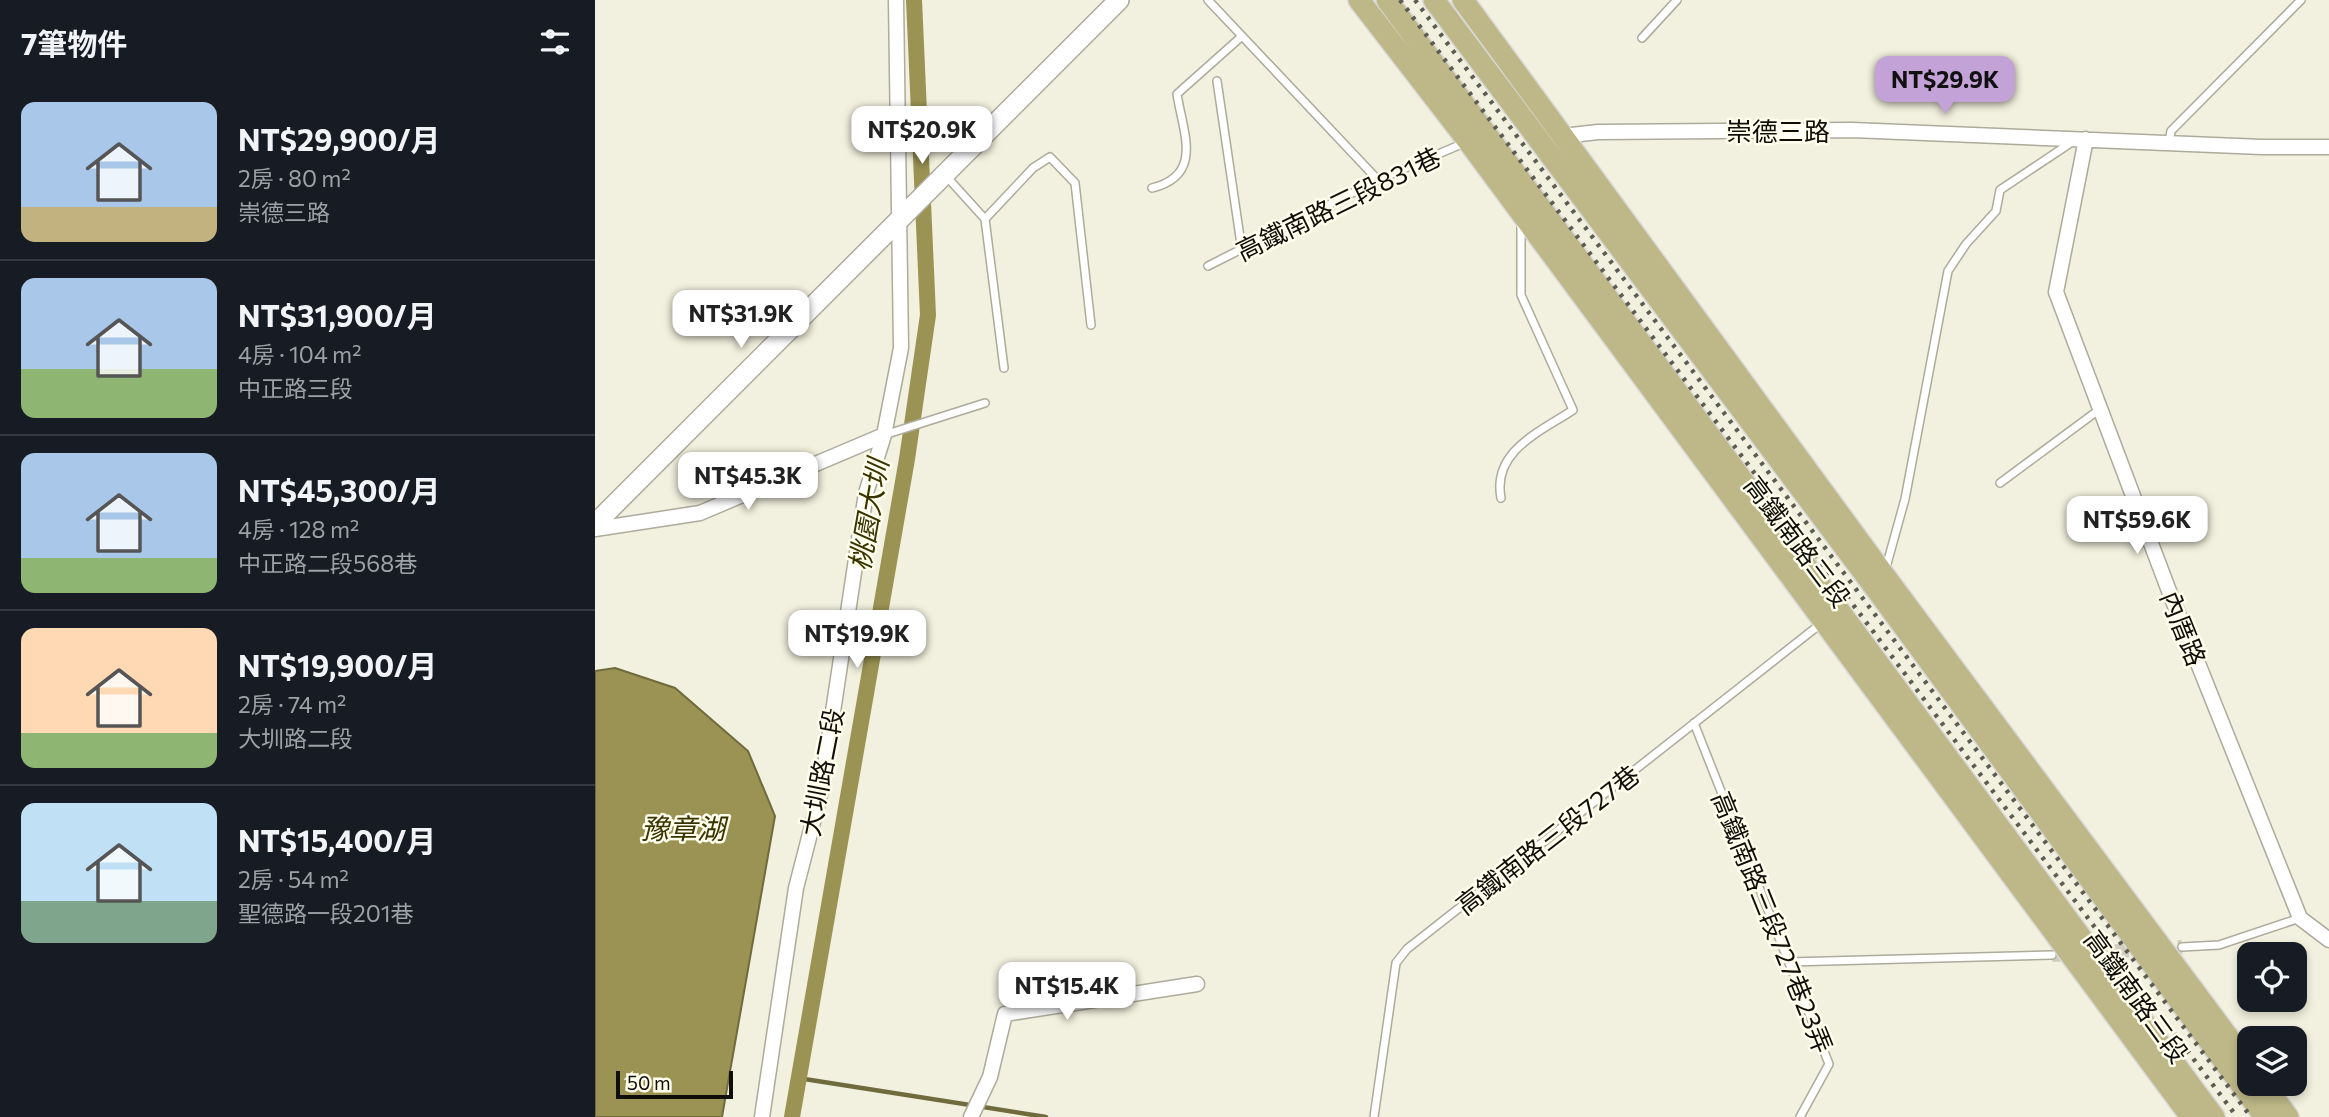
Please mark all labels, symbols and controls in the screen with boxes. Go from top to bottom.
icon: filters [536,23,574,61]
text: 7筆物件 [21,24,128,61]
pin: NT$29.9K [1873,57,2017,116]
text: NT$29.9K [1891,65,1999,93]
pin: NT$20.9K [850,106,994,166]
text: NT$20.9K [867,115,977,143]
street label: 崇德三路 [1726,115,1830,146]
text: NT$29,900/月 [238,120,441,157]
icon: home [77,130,161,214]
street label: 高鐵南路三段831巷 [1231,140,1445,266]
text: 2房 · 80 m² [238,164,351,192]
text: 崇德三路 [238,198,330,226]
pin: NT$31.9K [669,290,813,350]
text: NT$31,900/月 [238,296,437,333]
text: NT$31.9K [688,299,794,327]
icon: home [77,306,161,390]
text: 4房 · 104 m² [238,340,361,368]
text: 中正路三段 [238,374,353,402]
pin: NT$45.3K [676,452,820,512]
water label: 桃園大圳 [842,453,895,573]
text: NT$45.3K [694,461,802,489]
street label: 高鐵南路三段 [1739,469,1857,613]
text: NT$45,300/月 [238,471,440,508]
icon: home [77,481,161,565]
pin: NT$59.6K [2065,496,2209,556]
text: NT$59.6K [2083,505,2191,533]
text: 4房 · 128 m² [238,515,359,543]
text: 中正路二段568巷 [238,549,417,577]
street label: 內厝路 [2155,586,2213,670]
pin: NT$19.9K [785,610,929,670]
text: NT$19.9K [804,619,910,647]
text: NT$19,900/月 [238,646,437,683]
icon: home [77,656,161,740]
text: 2房 · 74 m² [238,690,346,718]
street label: 大圳路二段 [793,705,849,839]
text: 大圳路二段 [238,724,353,752]
street label: 高鐵南路三段727巷 [1449,758,1645,920]
street label: 高鐵南路三段727巷23弄 [1706,787,1840,1057]
water label: 豫章湖 [641,811,729,845]
text: NT$15,400/月 [238,821,436,858]
icon: home [77,831,161,915]
text: 2房 · 54 m² [238,865,349,893]
text: 聖德路一段201巷 [238,899,414,927]
street label: 高鐵南路三段 [2079,924,2195,1068]
map controls [2237,942,2307,1096]
button: locate [2237,942,2307,1012]
pin: NT$15.4K [995,962,1139,1022]
text: NT$15.4K [1015,971,1119,999]
button: layers [2237,1026,2307,1096]
scale bar [616,1068,733,1100]
text: 50 m [627,1071,671,1094]

